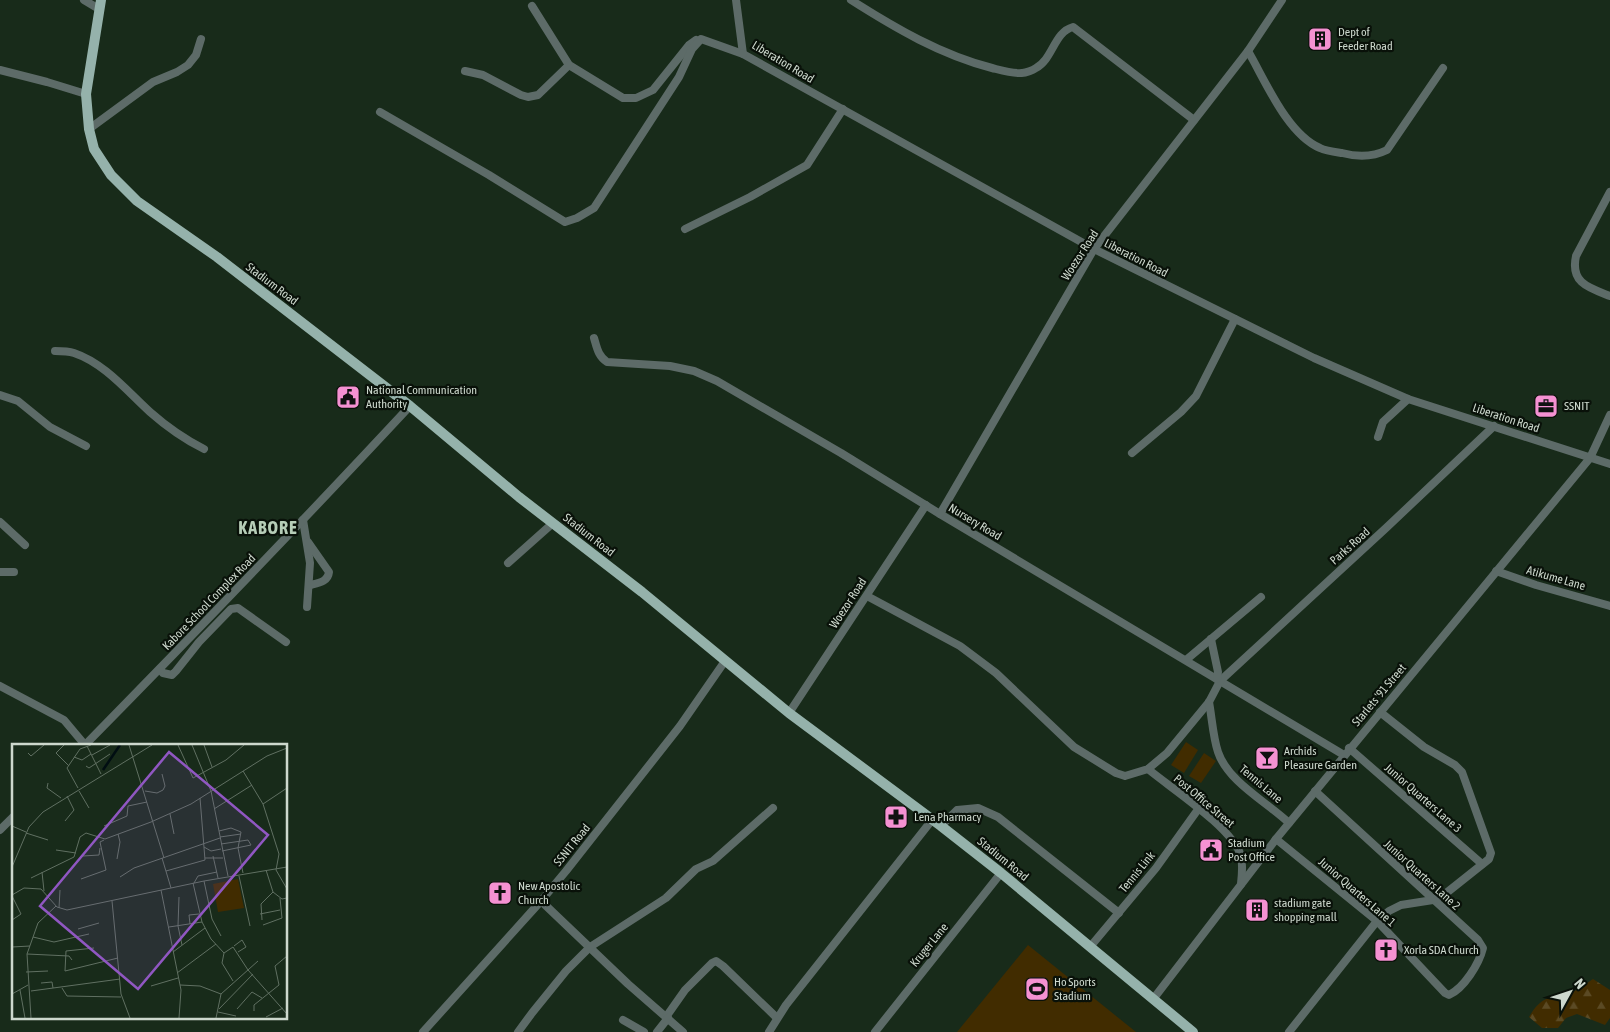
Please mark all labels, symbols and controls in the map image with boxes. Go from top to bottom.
place label: Dept of Feeder Road [1338,25,1393,53]
building icon: Dept of Feeder Road [1307,26,1333,52]
street label: Liberation Road [750,38,816,86]
street label: Woezor Road [1059,227,1101,283]
street label: Liberation Road [1102,236,1170,280]
street label: Stadium Road [243,260,301,308]
place label: National Communication Authority [366,383,477,411]
public building icon: National Communication Authority [335,384,361,410]
office icon: SSNIT [1533,393,1559,419]
place label: SSNIT [1564,399,1590,413]
street label: Liberation Road [1471,401,1541,435]
street label: Nursery Road [946,501,1004,543]
street label: Stadium Road [560,511,618,559]
district label: KABORE [238,517,298,538]
street label: Parks Road [1327,524,1373,568]
street label: Kabore School Complex Road [160,551,258,653]
street label: Atikume Lane [1525,563,1587,593]
street label: Woezor Road [827,575,869,631]
street label: Starlets '91 Street [1349,661,1409,729]
inset map [12,744,288,1020]
place label: Archids Pleasure Garden [1284,744,1357,772]
bar icon: Archids Pleasure Garden [1254,745,1280,771]
street label: Junior Quarters Lane 3 [1381,761,1465,835]
street label: Tennis Lane [1237,762,1285,806]
street label: Post Office Street [1171,772,1238,831]
pharmacy icon: Lena Pharmacy [883,804,909,830]
place label: Lena Pharmacy [914,810,982,824]
street label: SSNIT Road [551,821,593,869]
street label: Stadium Road [975,834,1031,884]
place label: Stadium Post Office [1228,836,1275,864]
public building icon: Stadium Post Office [1198,837,1224,863]
street label: Junior Quarters Lane 2 [1381,837,1463,913]
street label: Tennis Link [1116,848,1158,895]
street label: Junior Quarters Lane 1 [1315,855,1399,930]
place label: New Apostolic Church [518,879,581,907]
church icon: New Apostolic Church [487,880,513,906]
place label: stadium gate shopping mall [1274,896,1338,924]
building icon: stadium gate shopping mall [1244,897,1270,923]
street label: Kruger Lane [907,920,951,970]
church icon: Xorla SDA Church [1373,937,1399,963]
place label: Xorla SDA Church [1404,943,1479,957]
north arrow [1545,967,1595,1017]
place label: Ho Sports Stadium [1054,975,1096,1003]
text: N [1571,975,1589,992]
sports icon: Ho Sports Stadium [1024,976,1050,1002]

